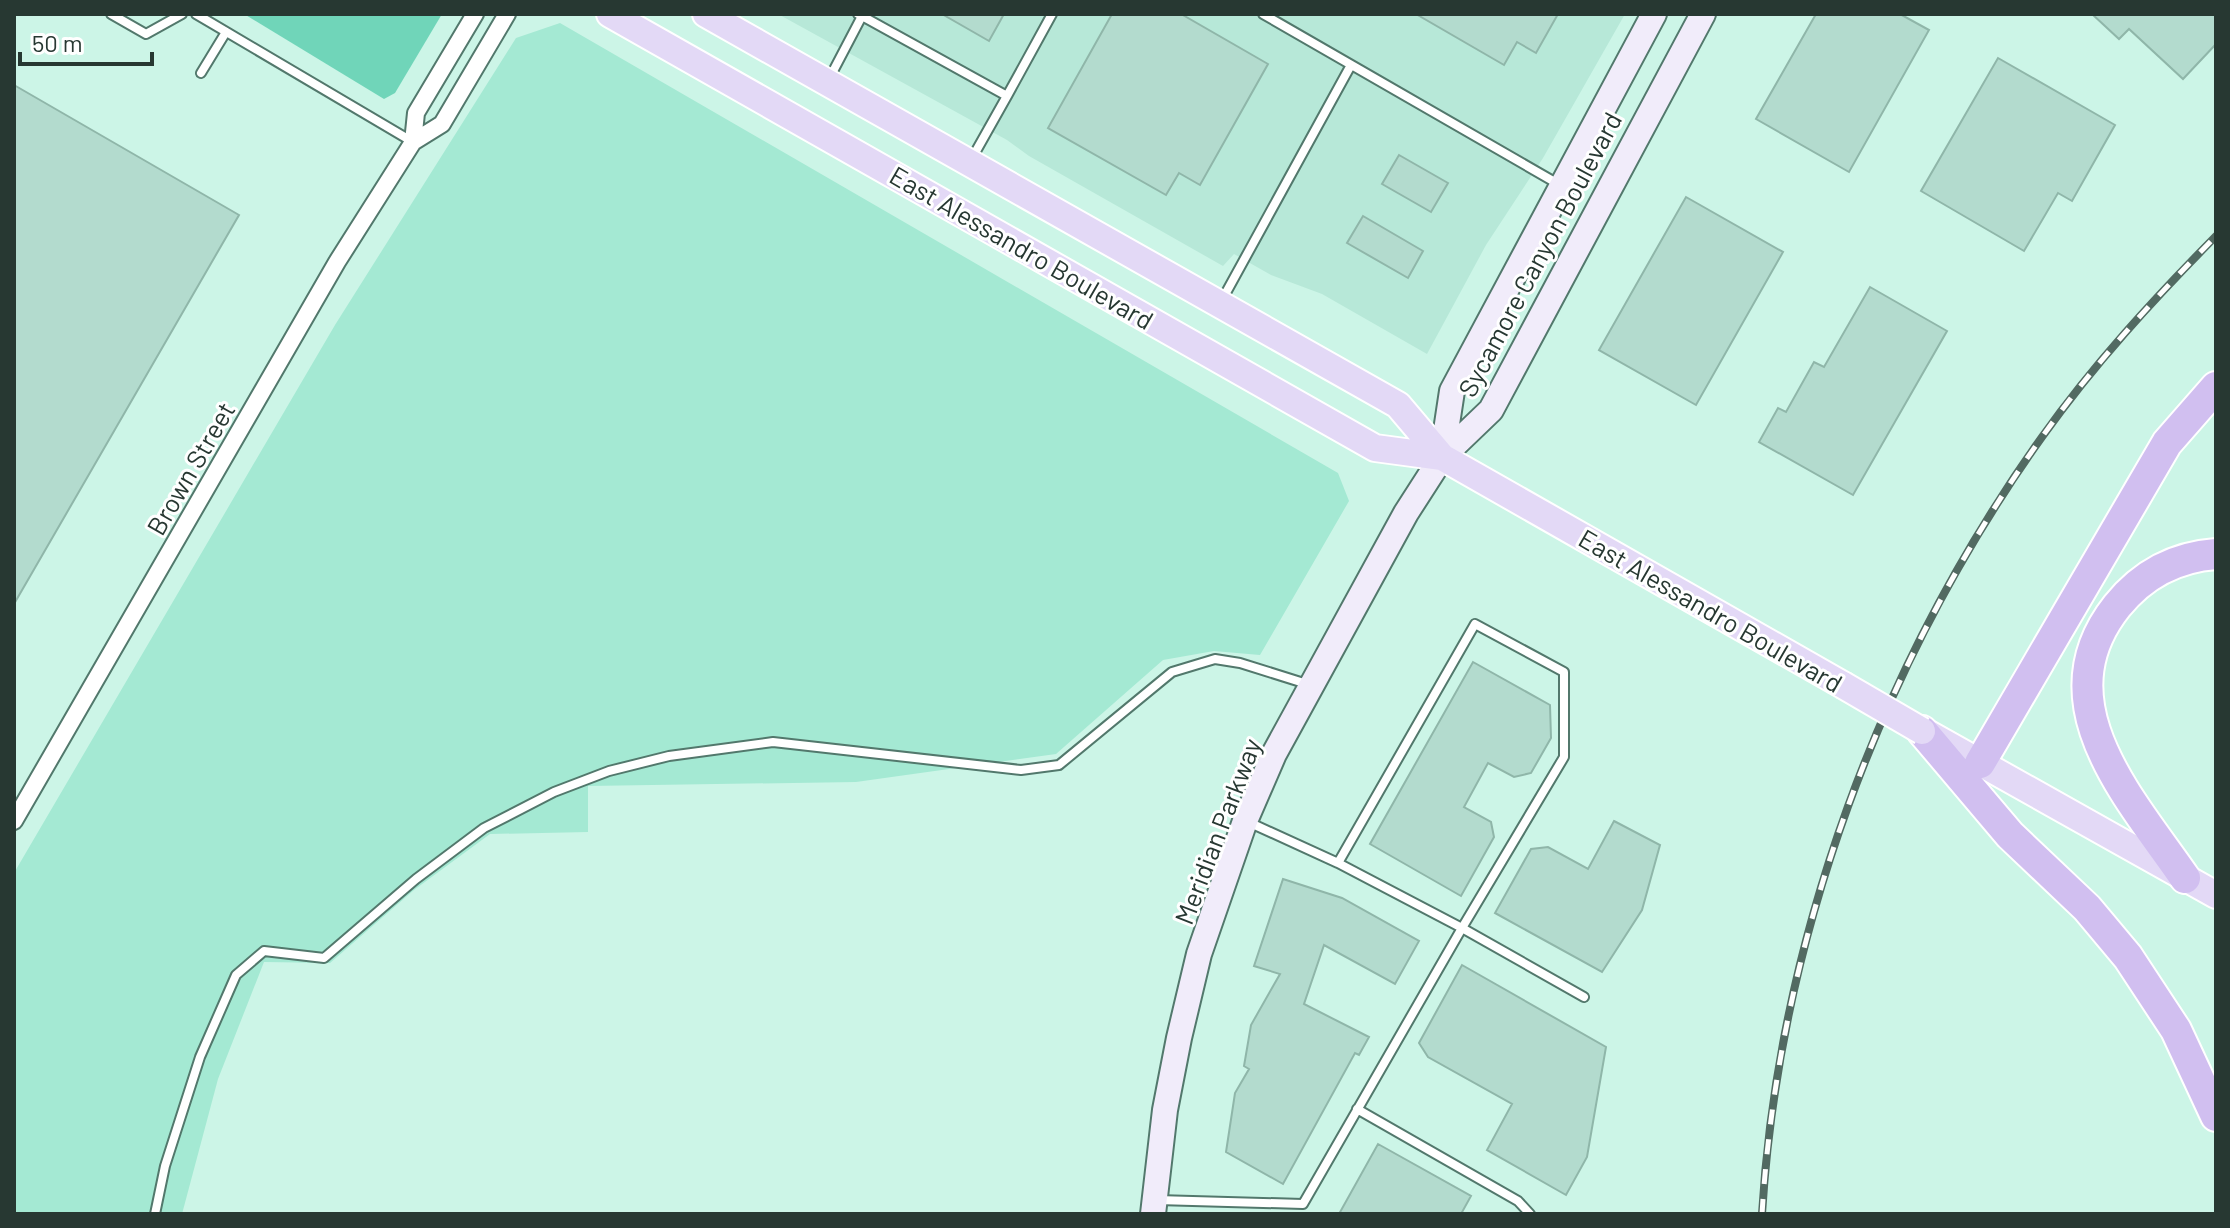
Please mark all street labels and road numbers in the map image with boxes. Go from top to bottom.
street label: Sycamore Canyon Boulevard [1451,106,1627,402]
street label: East Alessandro Boulevard [885,159,1159,335]
street label: Brown Street [140,396,240,540]
street label: East Alessandro Boulevard [1574,522,1848,698]
street label: Meridian Parkway [1167,734,1267,928]

